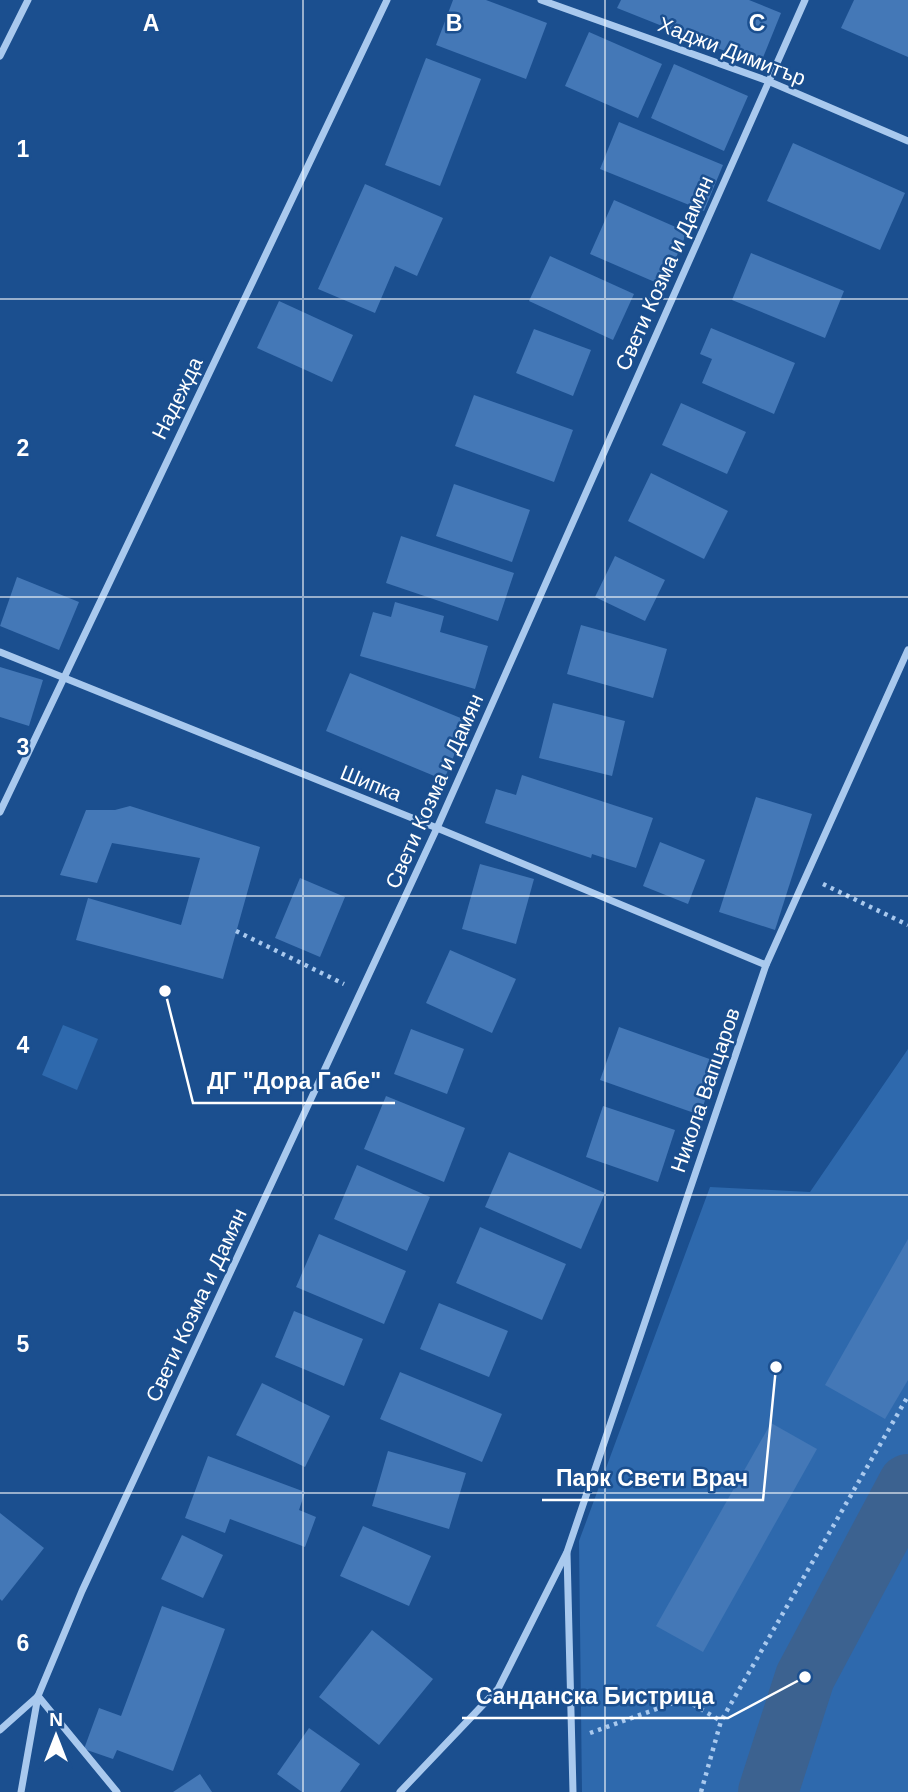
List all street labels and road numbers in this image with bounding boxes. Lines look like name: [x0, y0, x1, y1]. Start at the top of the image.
street label: Хаджи Димитър: [655, 12, 809, 90]
street label: Свети Козма и Дамян: [611, 172, 717, 374]
street label: Надежда: [147, 353, 207, 443]
street label: Свети Козма и Дамян: [381, 690, 487, 892]
street label: Шипка: [337, 760, 405, 806]
street label: Никола Вапцаров: [666, 1005, 744, 1175]
street label: Свети Козма и Дамян: [141, 1205, 251, 1405]

